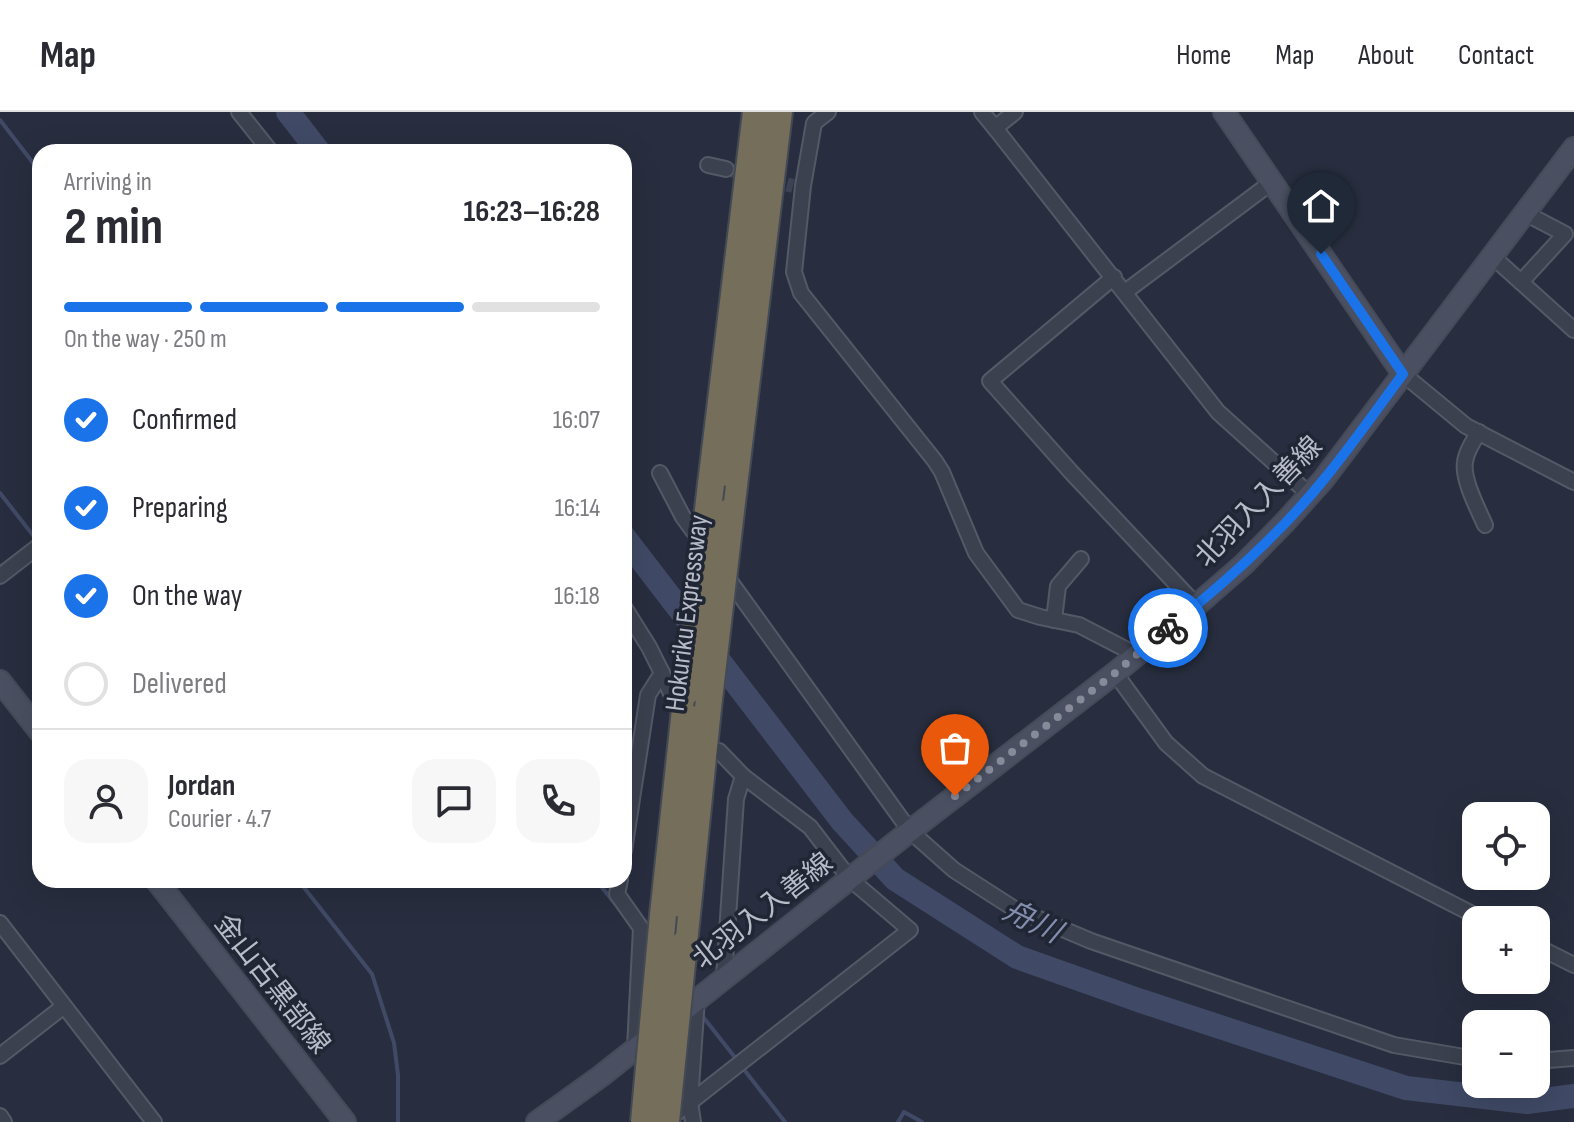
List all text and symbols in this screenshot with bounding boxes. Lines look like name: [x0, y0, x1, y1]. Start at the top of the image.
text: Map: [40, 33, 96, 78]
text: Home: [1176, 39, 1231, 72]
text: Map: [1275, 39, 1314, 72]
text: About: [1358, 39, 1414, 72]
text: Contact: [1458, 39, 1534, 72]
text: Arriving in: [64, 167, 152, 198]
pin: [1287, 172, 1355, 254]
icon: home: [1299, 184, 1343, 228]
text: 16:23–16:28: [464, 194, 600, 230]
text: 2 min: [64, 196, 163, 259]
text: On the way · 250 m: [64, 324, 227, 355]
icon: check: [64, 398, 108, 442]
text: Confirmed: [132, 402, 237, 438]
text: 16:07: [553, 405, 600, 436]
street label: 北羽入入善線: [1189, 430, 1329, 574]
icon: check: [64, 486, 108, 530]
text: Preparing: [132, 490, 228, 526]
text: 16:14: [555, 493, 600, 524]
street label: Hokuriku Expressway: [659, 513, 715, 713]
icon: check: [64, 574, 108, 618]
text: On the way: [132, 578, 242, 614]
text: 16:18: [554, 581, 600, 612]
courier: [1128, 588, 1208, 668]
icon: bike: [1146, 606, 1190, 650]
text: Delivered: [132, 666, 227, 702]
pin: [921, 714, 989, 796]
icon: bag: [933, 726, 977, 770]
button: person: [64, 759, 148, 843]
button: chat: [412, 759, 496, 843]
button: phone: [516, 759, 600, 843]
text: Jordan: [168, 768, 235, 804]
map controls: [1462, 802, 1550, 1098]
button: locate: [1462, 802, 1550, 890]
text: Courier · 4.7: [168, 804, 271, 835]
street label: 北羽入入善線: [687, 846, 839, 976]
water label: 舟川: [997, 893, 1070, 953]
button: +: [1462, 906, 1550, 994]
street label: 金山古黒部線: [207, 908, 337, 1060]
button: −: [1462, 1010, 1550, 1098]

